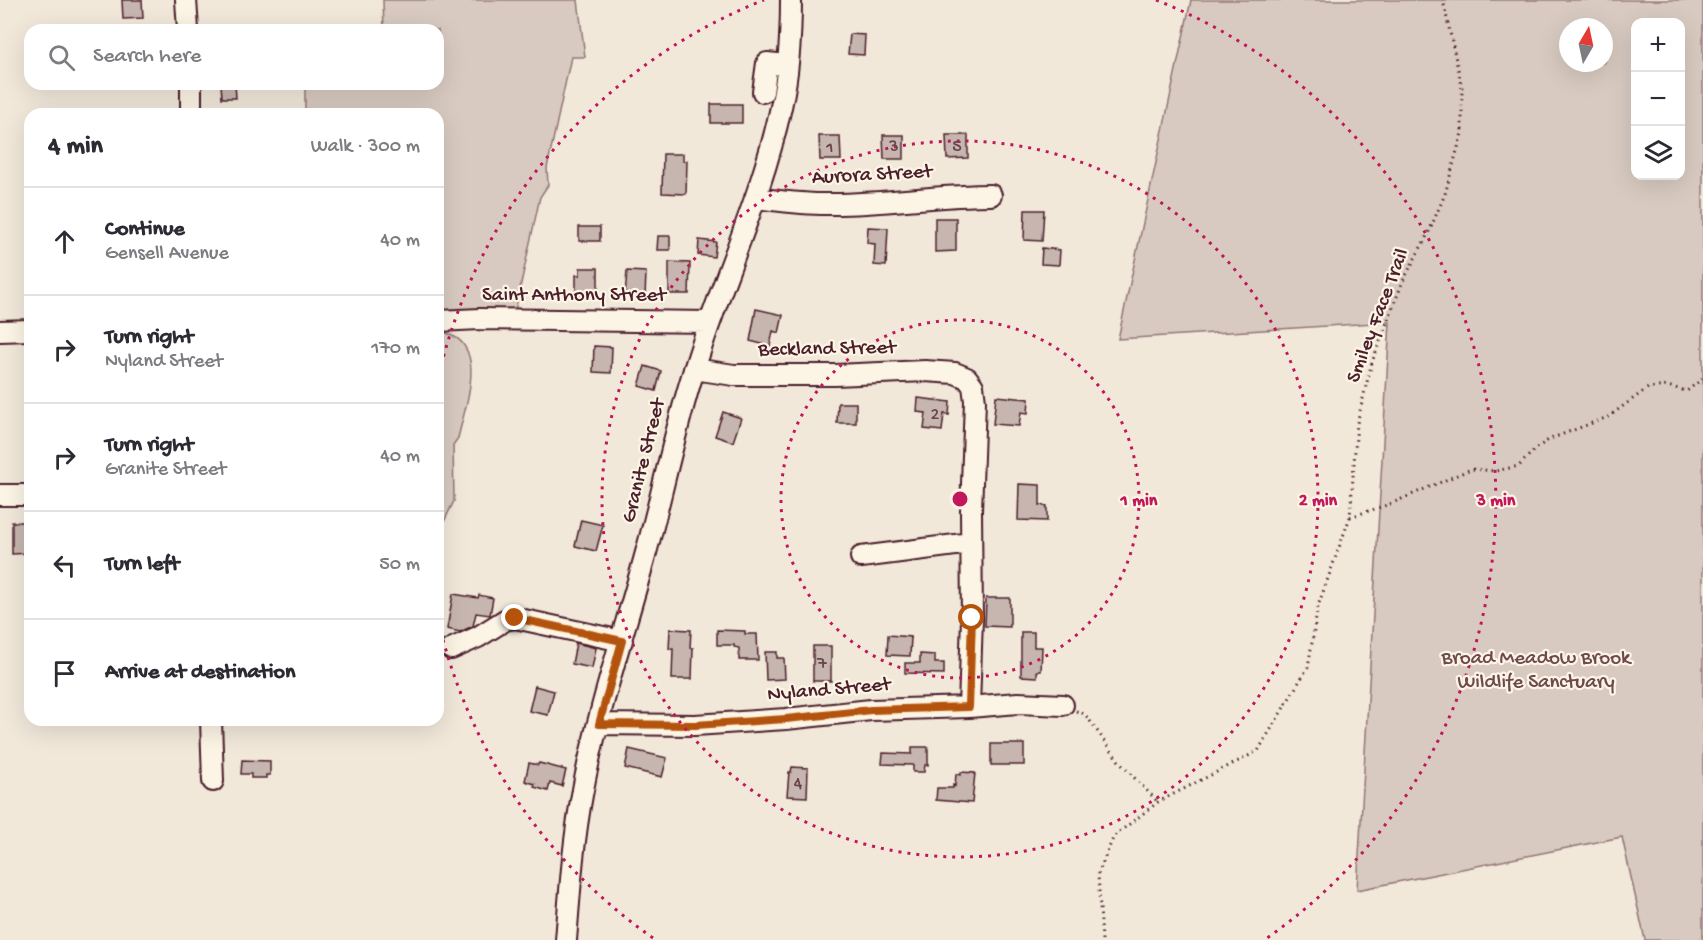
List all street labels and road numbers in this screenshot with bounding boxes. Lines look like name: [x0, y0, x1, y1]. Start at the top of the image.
street label: Aurora Street: [811, 160, 935, 192]
street label: Smiley Face Trail: [1342, 245, 1416, 387]
street label: Saint Anthony Street: [482, 284, 668, 309]
street label: Beckland Street: [757, 336, 898, 364]
street label: Granite Street: [617, 394, 673, 526]
street label: Nyland Street: [766, 673, 894, 709]

